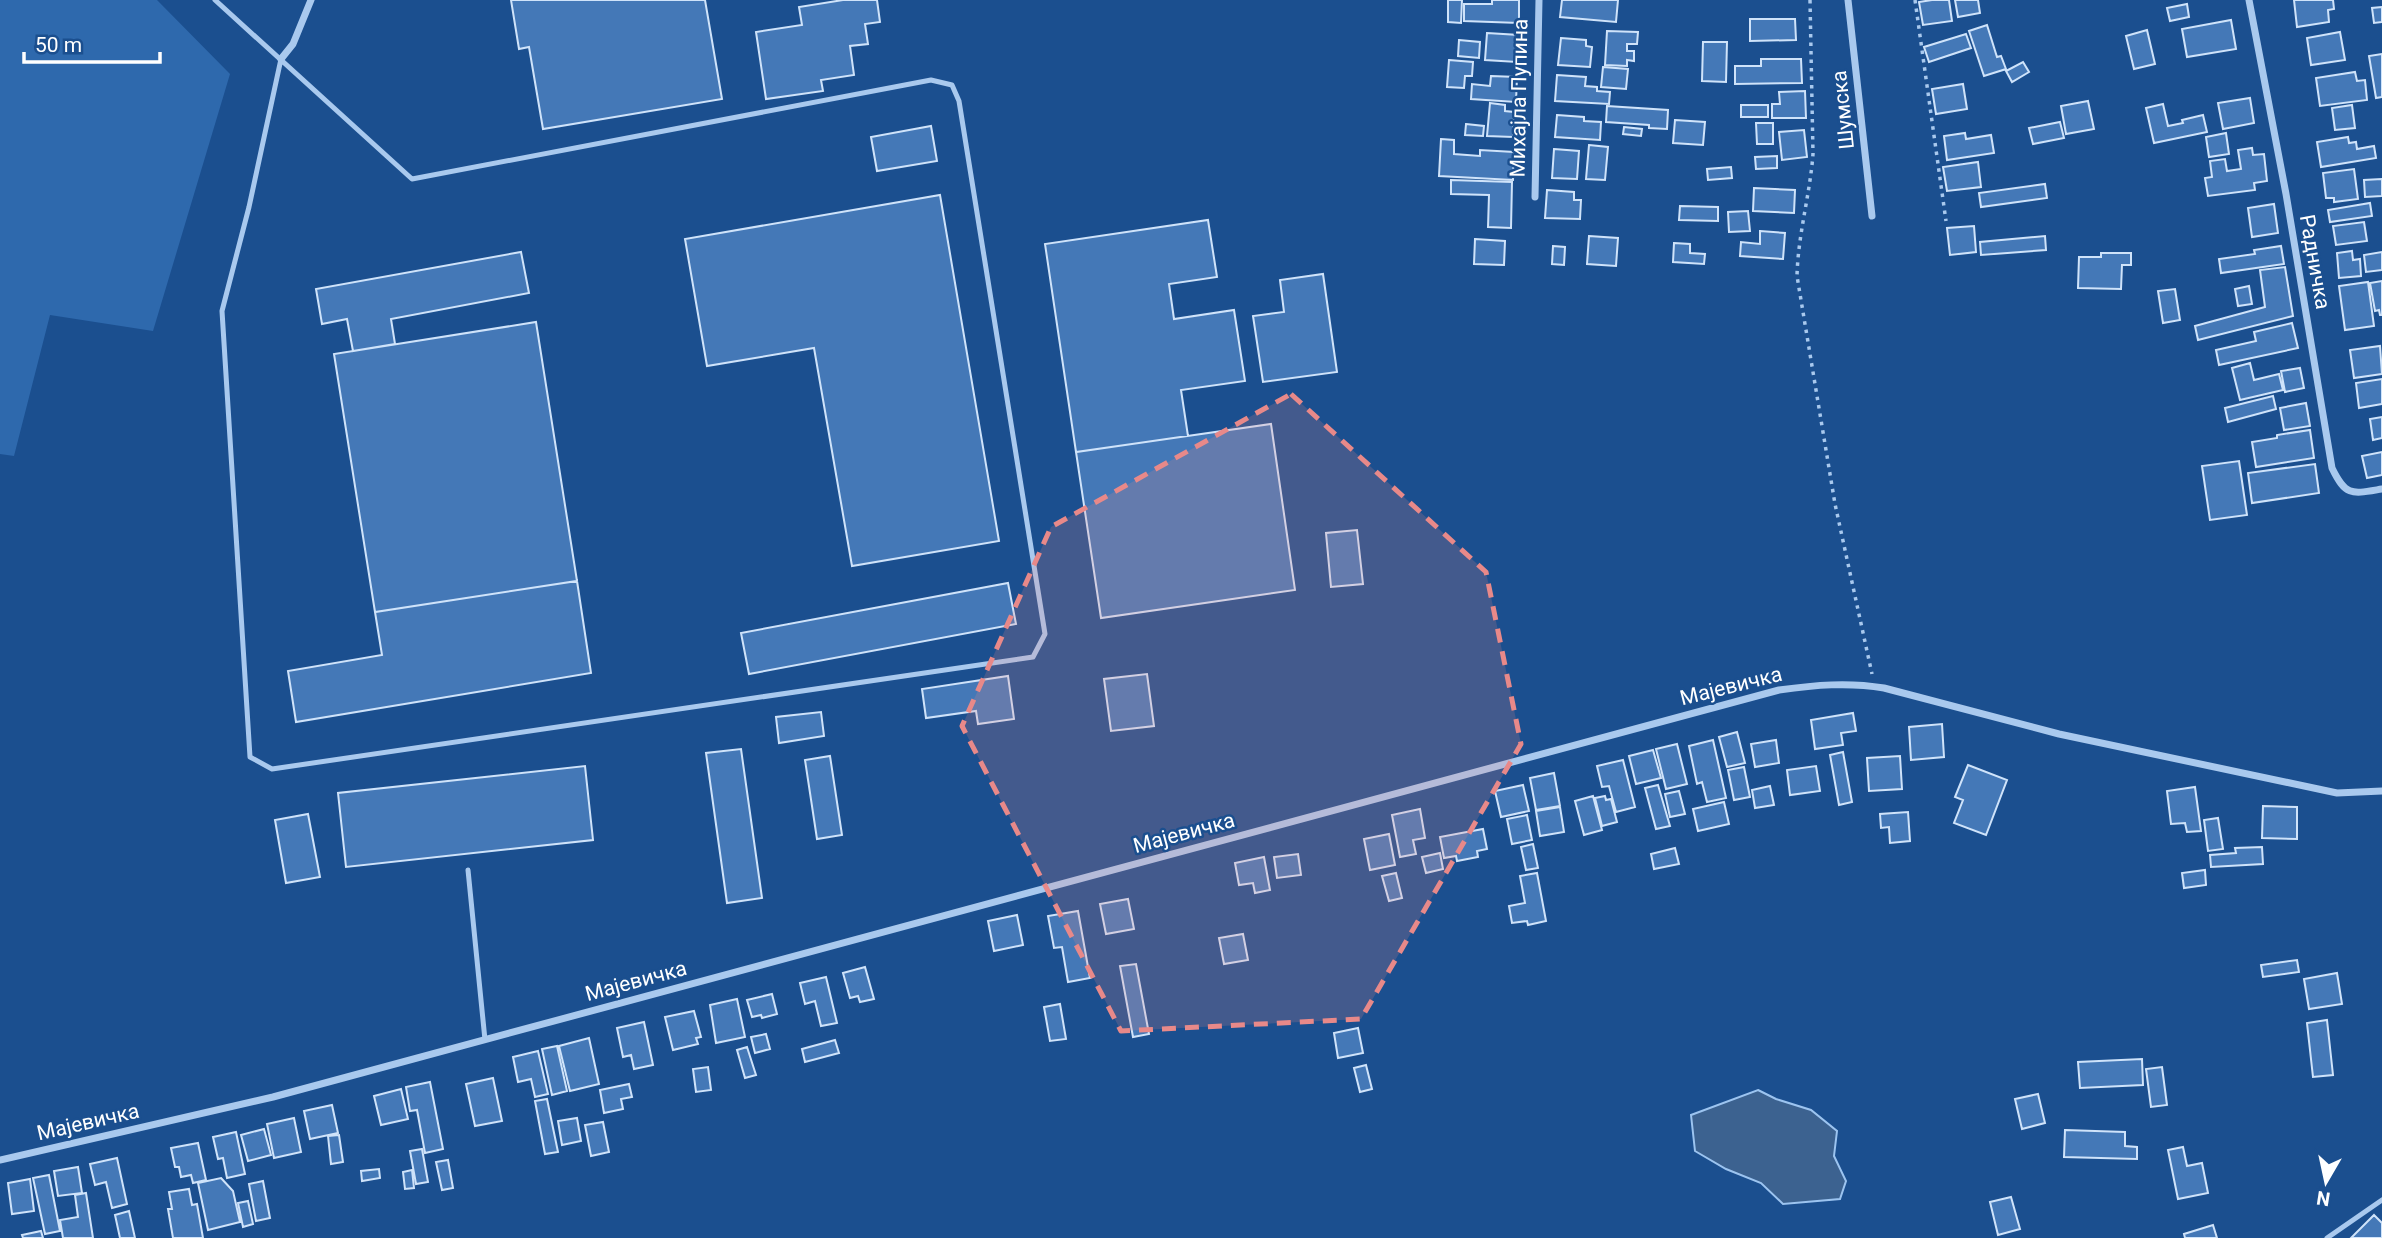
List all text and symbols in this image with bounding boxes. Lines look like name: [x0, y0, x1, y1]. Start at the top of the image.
street label: Михајла Пупина: [1506, 18, 1532, 178]
scale bar: [24, 21, 161, 65]
text: 50 m: [35, 33, 82, 57]
street label: Шумска: [1827, 69, 1859, 151]
street label: Радничка: [2295, 213, 2335, 311]
street label: Мајевичка: [1678, 662, 1784, 710]
street label: Мајевичка: [1131, 808, 1237, 858]
street label: Мајевичка: [583, 956, 689, 1006]
street label: Мајевичка: [35, 1099, 141, 1145]
north arrow: [2291, 1147, 2361, 1217]
text: N: [2315, 1186, 2332, 1211]

